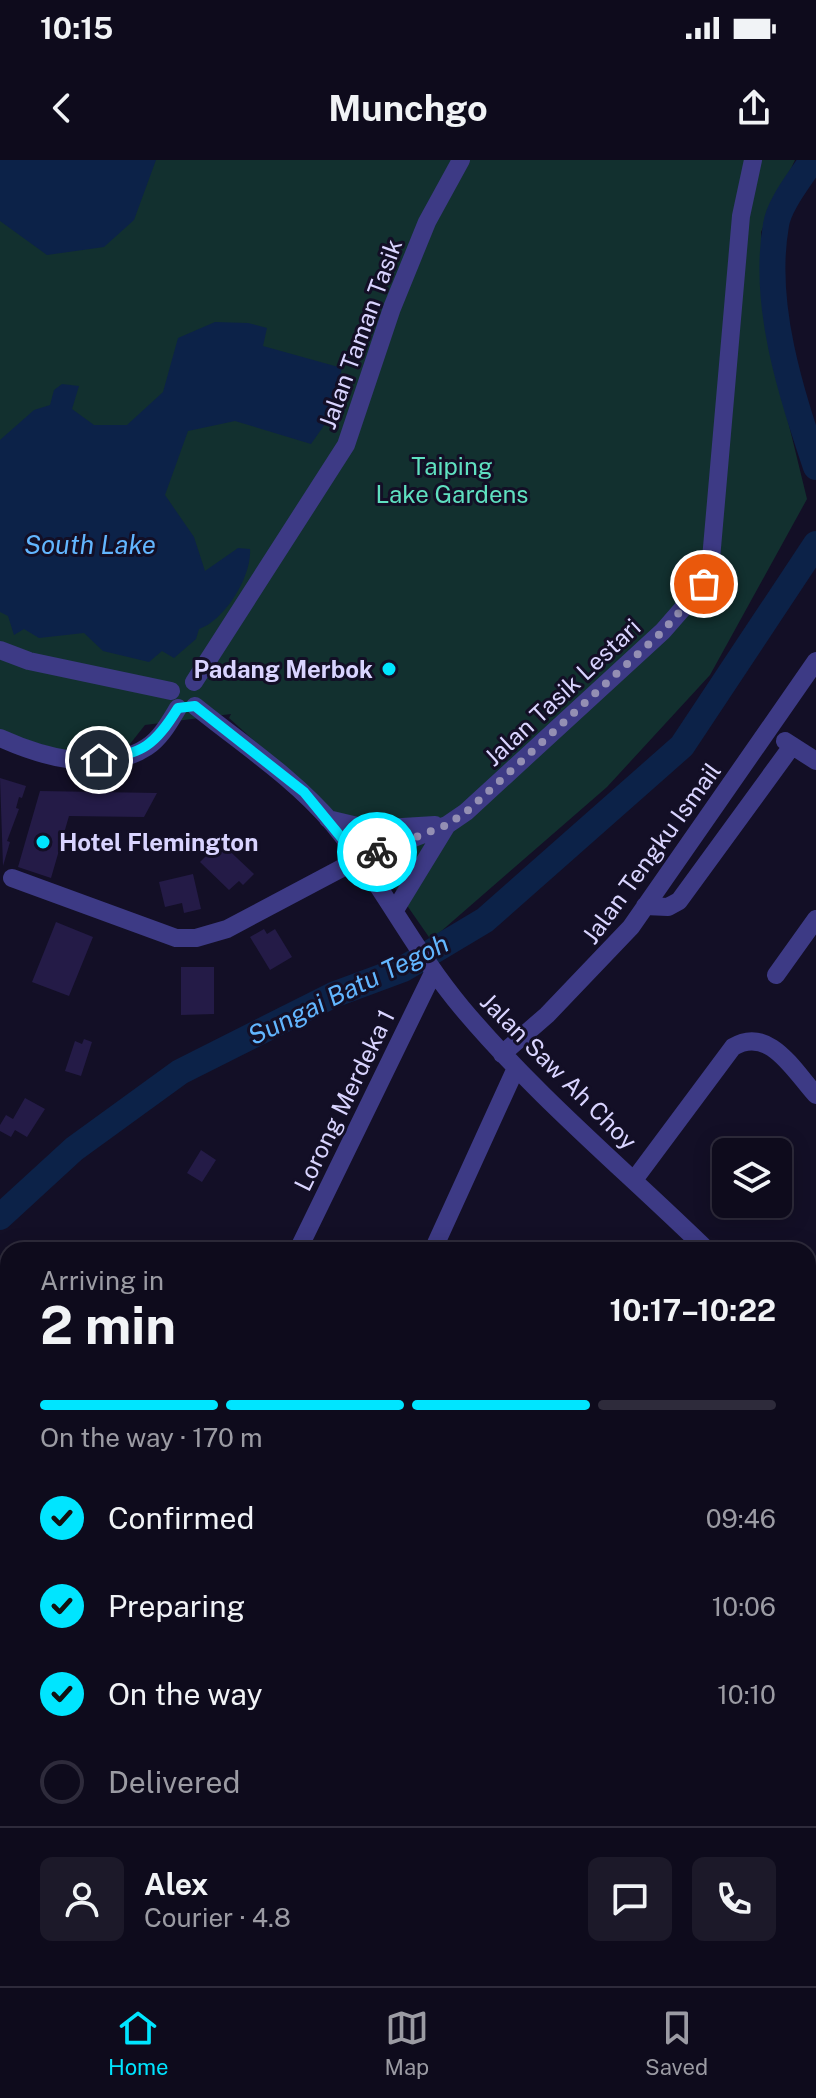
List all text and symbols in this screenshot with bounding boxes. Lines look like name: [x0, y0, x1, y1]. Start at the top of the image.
text: 10:15: [40, 10, 113, 46]
icon: back: [40, 86, 84, 130]
icon: share: [732, 86, 776, 130]
text: Munchgo: [328, 87, 488, 129]
street label: Jalan Taman Tasik: [313, 235, 407, 433]
park label: Taiping Lake Gardens: [376, 452, 528, 508]
water label: South Lake: [24, 529, 156, 560]
pin: [670, 550, 738, 618]
icon: bag: [682, 562, 726, 606]
street label: Jalan Tasik Lestari: [478, 613, 646, 771]
place label: Padang Merbok: [193, 655, 373, 683]
marker: Padang Merbok: [380, 660, 398, 678]
pin: [65, 726, 133, 794]
icon: home: [77, 738, 121, 782]
street label: Jalan Tengku Ismail: [576, 757, 726, 949]
courier: [337, 812, 417, 892]
place label: Hotel Flemington: [59, 828, 258, 856]
icon: bike: [355, 830, 399, 874]
marker: Hotel Flemington: [34, 833, 52, 851]
water label: Sungai Batu Tegoh: [243, 927, 453, 1051]
street label: Jalan Saw Ah Choy: [475, 987, 643, 1155]
street label: Lorong Merdeka 1: [288, 1005, 400, 1195]
map controls: [712, 1138, 792, 1218]
button: layers: [712, 1138, 792, 1218]
text: Arriving in: [40, 1265, 164, 1296]
text: 10:17–10:22: [609, 1292, 776, 1328]
text: 2 min: [40, 1295, 176, 1356]
text: On the way · 170 m: [40, 1422, 263, 1453]
icon: check: [40, 1496, 84, 1540]
text: Confirmed: [108, 1500, 254, 1536]
text: 09:46: [706, 1503, 776, 1534]
icon: check: [40, 1584, 84, 1628]
text: Preparing: [108, 1588, 245, 1624]
text: 10:06: [712, 1591, 776, 1622]
icon: check: [40, 1672, 84, 1716]
text: On the way: [108, 1676, 262, 1712]
text: 10:10: [717, 1679, 776, 1710]
text: Delivered: [108, 1764, 240, 1800]
button: person: [40, 1857, 124, 1941]
button: chat: [588, 1857, 672, 1941]
button: phone: [692, 1857, 776, 1941]
text: Alex: [144, 1866, 208, 1902]
text: Courier · 4.8: [144, 1902, 291, 1933]
tab: Home: [108, 2006, 169, 2080]
tab: Map: [385, 2006, 429, 2080]
tab: Saved: [645, 2006, 708, 2080]

